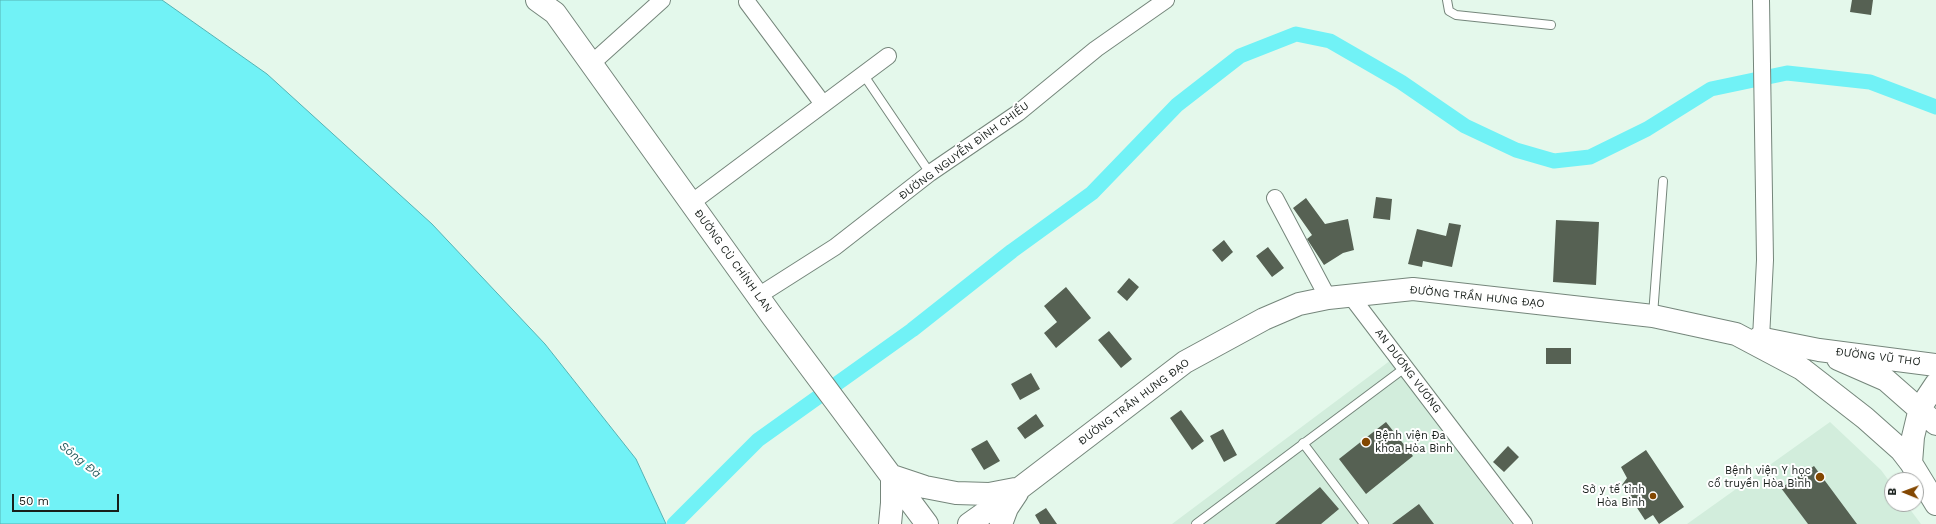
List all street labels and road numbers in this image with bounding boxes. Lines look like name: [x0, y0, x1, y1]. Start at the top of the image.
street label: ĐƯỜNG NGUYỄN ĐÌNH CHIỂU: [896, 99, 1032, 203]
street label: ĐƯỜNG CÙ CHÍNH LAN: [691, 207, 775, 315]
street label: ĐƯỜNG TRẦN HƯNG ĐẠO: [1409, 283, 1545, 311]
street label: AN DƯƠNG VƯƠNG: [1372, 326, 1444, 416]
street label: ĐƯỜNG VŨ THƠ: [1835, 345, 1921, 369]
street label: ĐƯỜNG TRẦN HƯNG ĐẠO: [1076, 356, 1192, 448]

